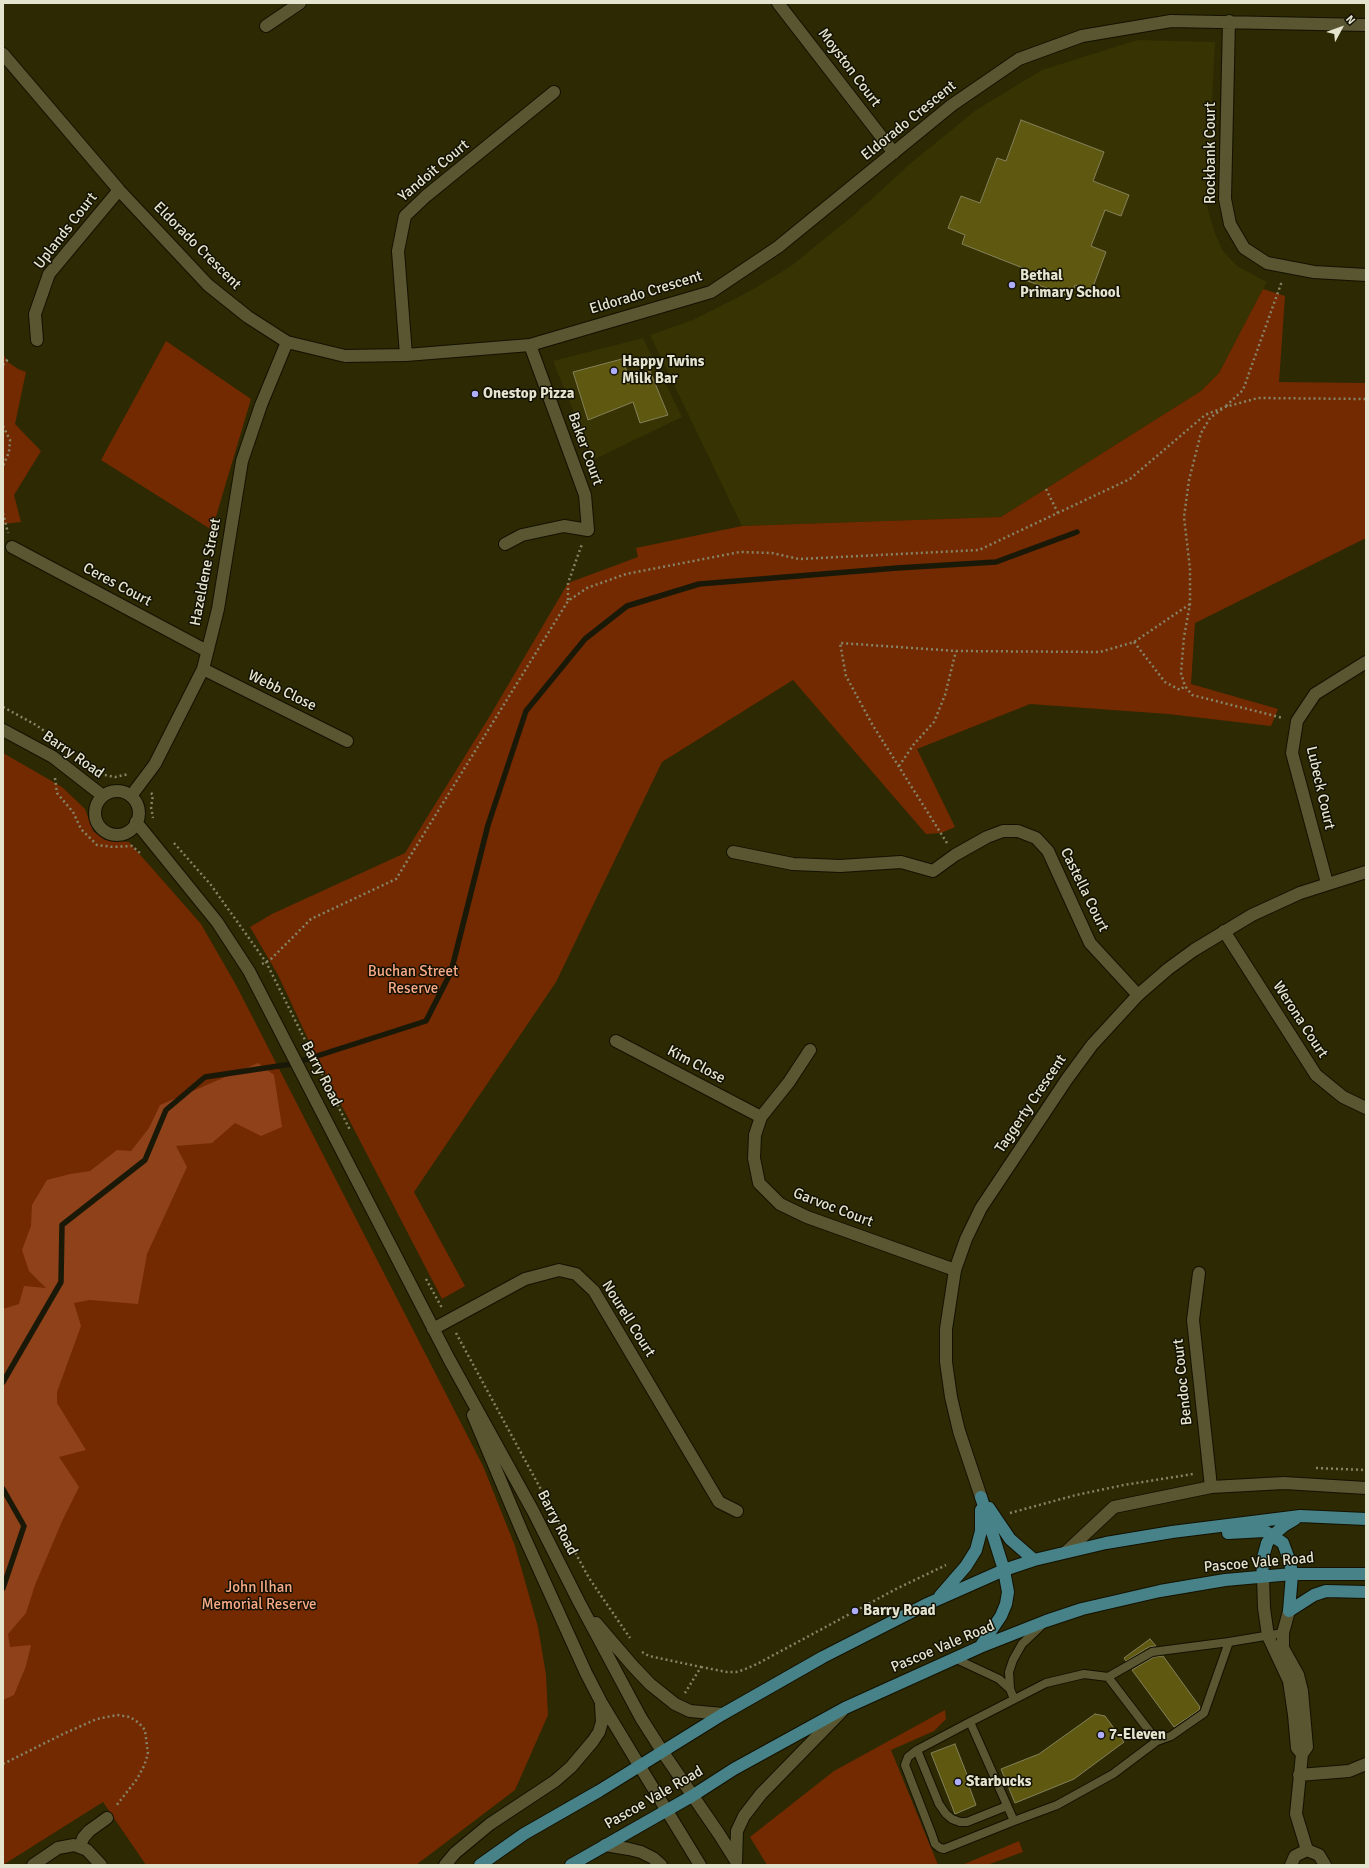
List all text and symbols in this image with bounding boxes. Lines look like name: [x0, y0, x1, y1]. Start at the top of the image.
north arrow: [1321, 8, 1361, 48]
text: N: [1343, 13, 1358, 27]
street label: Moyston Court: [814, 25, 884, 111]
street label: Eldorado Crescent: [858, 77, 960, 165]
street label: Rockbank Court: [1202, 102, 1220, 204]
street label: Yandoit Court: [395, 136, 473, 206]
street label: Uplands Court: [31, 189, 101, 273]
street label: Eldorado Crescent: [149, 198, 245, 294]
street label: Eldorado Crescent: [587, 267, 705, 319]
place label: Bethal Primary School: [1020, 267, 1120, 302]
marker: Bethal Primary School: [1007, 280, 1017, 290]
place label: Happy Twins Milk Bar: [622, 353, 704, 388]
marker: Happy Twins Milk Bar: [609, 366, 619, 376]
place label: Onestop Pizza: [483, 385, 574, 403]
marker: Onestop Pizza: [470, 389, 480, 399]
street label: Baker Court: [564, 410, 606, 488]
street label: Hazeldene Street: [187, 517, 225, 627]
street label: Ceres Court: [80, 559, 154, 611]
street label: Webb Close: [245, 667, 319, 715]
street label: Barry Road: [39, 727, 107, 783]
street label: Lubeck Court: [1302, 745, 1338, 831]
street label: Castella Court: [1056, 845, 1112, 935]
park label: Buchan Street Reserve: [368, 963, 458, 998]
street label: Werona Court: [1269, 978, 1331, 1062]
street label: Barry Road: [297, 1038, 345, 1110]
street label: Kim Close: [664, 1042, 728, 1088]
street label: Taggerty Crescent: [991, 1051, 1071, 1157]
street label: Garvoc Court: [791, 1185, 875, 1231]
street label: Nourell Court: [597, 1277, 659, 1361]
street label: Bendoc Court: [1170, 1338, 1196, 1426]
street label: Barry Road: [533, 1487, 581, 1559]
street label: Pascoe Vale Road: [1203, 1549, 1315, 1577]
park label: John Ilhan Memorial Reserve: [201, 1579, 317, 1614]
place label: Barry Road: [863, 1602, 936, 1620]
marker: Barry Road: [850, 1606, 860, 1616]
street label: Pascoe Vale Road: [889, 1617, 997, 1677]
place label: 7-Eleven: [1109, 1726, 1166, 1744]
marker: 7-Eleven: [1096, 1730, 1106, 1740]
street label: Pascoe Vale Road: [602, 1763, 706, 1833]
place label: Starbucks: [966, 1773, 1031, 1791]
marker: Starbucks: [953, 1777, 963, 1787]

